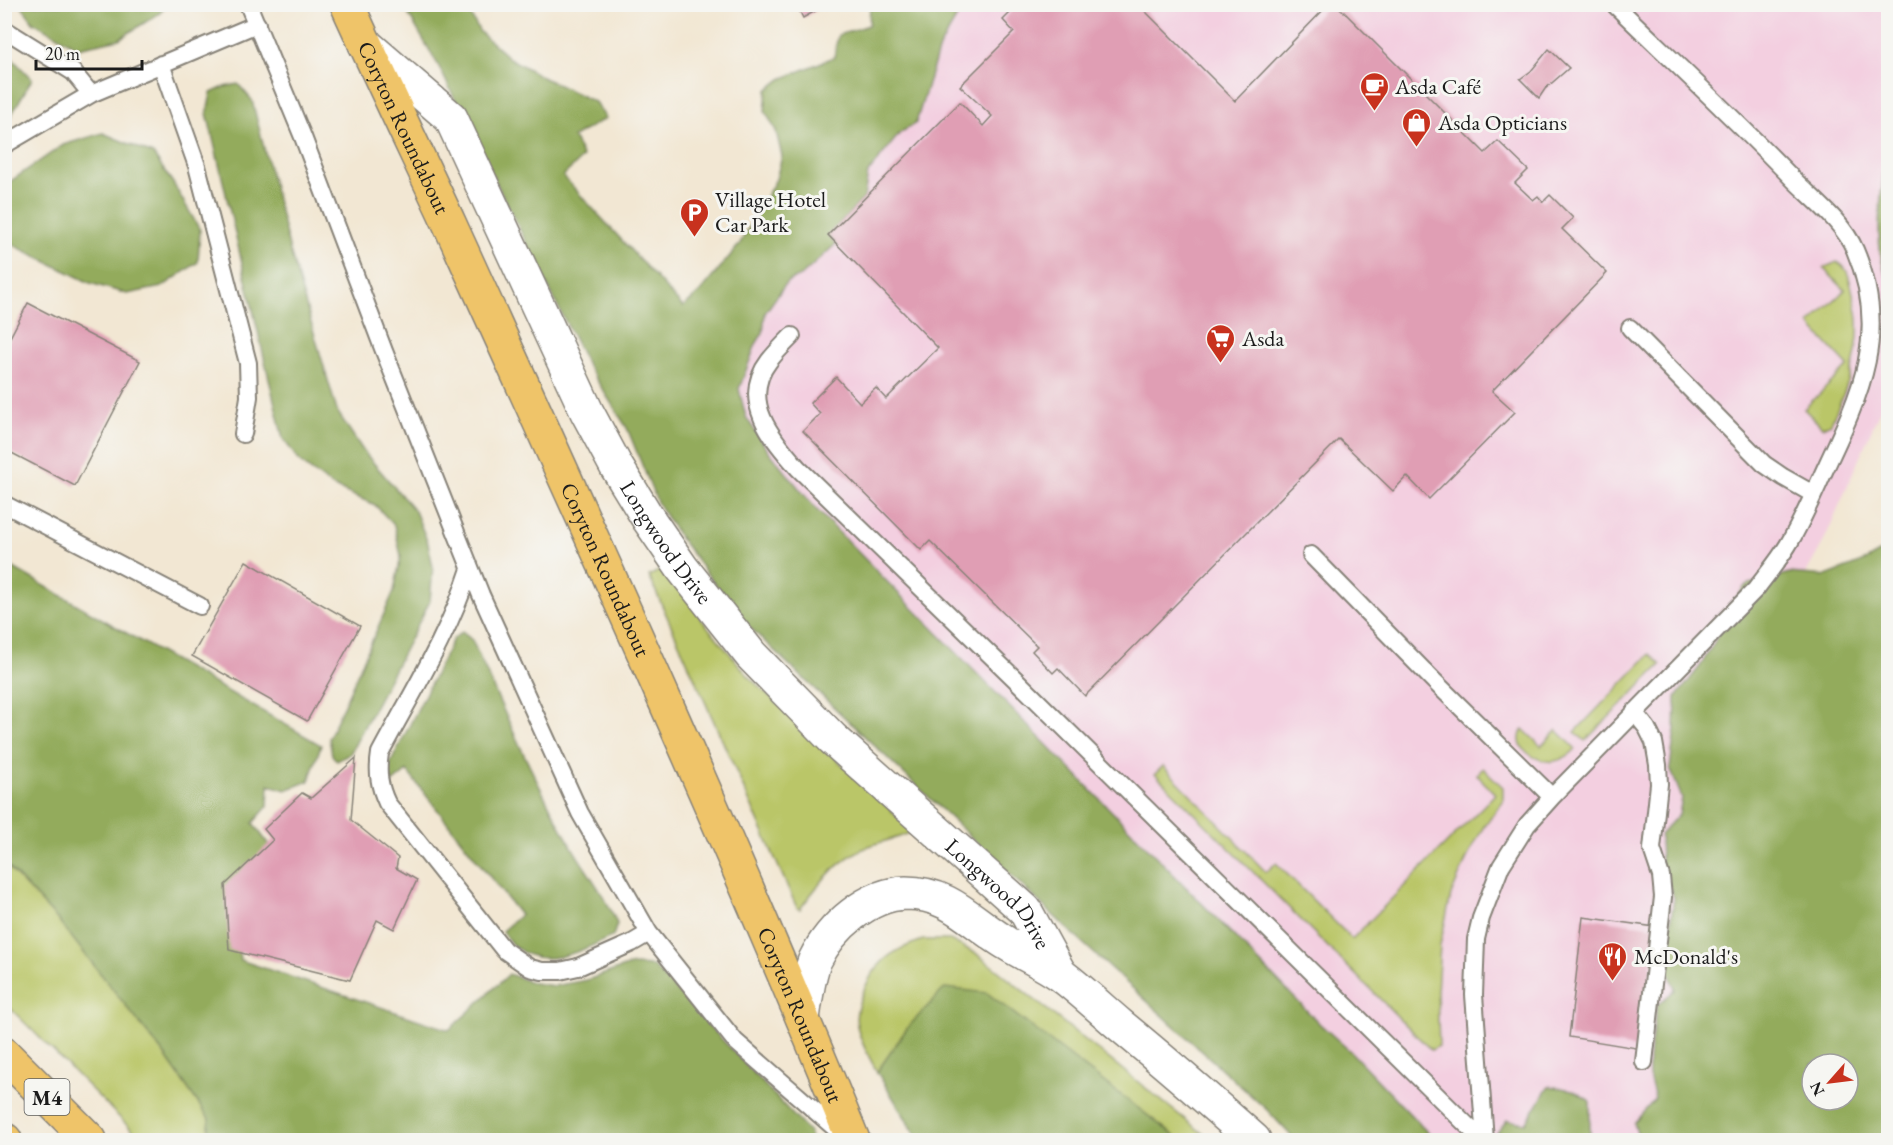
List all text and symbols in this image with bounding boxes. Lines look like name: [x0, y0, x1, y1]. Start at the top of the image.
scale bar: [36, 33, 142, 71]
street label: Coryton Roundabout: [351, 36, 457, 219]
text: 20 m: [45, 42, 80, 65]
cafe icon: Asda Café: [1358, 70, 1390, 112]
place label: Asda Café: [1394, 72, 1481, 101]
shop icon: Asda Opticians: [1401, 106, 1433, 148]
place label: Asda Opticians: [1437, 108, 1567, 137]
place label: Village Hotel Car Park: [715, 185, 826, 239]
parking icon: Village Hotel Car Park: [678, 196, 710, 238]
supermarket icon: Asda: [1205, 322, 1237, 364]
place label: Asda: [1241, 324, 1284, 353]
street label: Longwood Drive: [614, 475, 720, 610]
street label: Coryton Roundabout: [554, 478, 658, 661]
street label: Longwood Drive: [939, 832, 1058, 954]
street label: Coryton Roundabout: [751, 923, 851, 1107]
restaurant icon: McDonald's: [1597, 940, 1629, 982]
place label: McDonald's: [1634, 942, 1738, 971]
north arrow: [1800, 1052, 1860, 1112]
text: N: [1805, 1078, 1830, 1099]
road number: M4: [24, 1079, 70, 1115]

